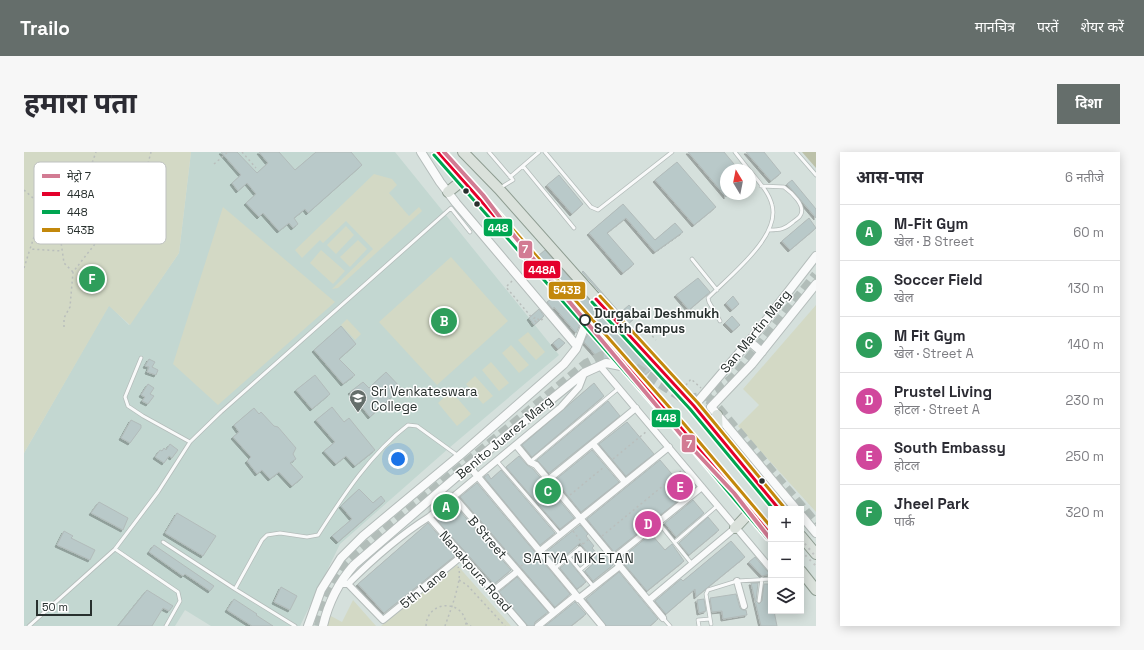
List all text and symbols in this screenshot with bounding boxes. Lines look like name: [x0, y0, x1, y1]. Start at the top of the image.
text: Trailo: [20, 16, 70, 41]
text: मानचित्र: [975, 18, 1015, 36]
text: परतें: [1037, 18, 1059, 36]
text: शेयर करें: [1081, 18, 1124, 36]
button: दिशा: [1057, 84, 1120, 124]
text: हमारा पता: [24, 85, 137, 121]
legend: [34, 162, 166, 244]
north arrow: [720, 164, 756, 200]
text: आस-पास: [856, 166, 923, 188]
text: मेट्रो 7: [67, 169, 91, 183]
text: 6 नतीजे: [1065, 169, 1104, 186]
unlabelled marker: [461, 186, 471, 196]
text: 448A: [67, 187, 95, 201]
unlabelled marker: [472, 199, 482, 209]
text: 448: [67, 205, 88, 219]
text: M-Fit Gym: [894, 214, 968, 233]
line badge: 448: [483, 218, 513, 237]
text: 448: [488, 221, 509, 235]
text: 543B: [67, 223, 94, 237]
text: A: [865, 224, 873, 241]
text: 60 m: [1073, 224, 1104, 241]
text: खेल · B Street: [894, 233, 974, 250]
line badge: 7: [518, 240, 533, 259]
text: 7: [522, 242, 528, 256]
line badge: 448A: [523, 260, 561, 279]
text: 448A: [528, 263, 556, 277]
pin: F: [79, 264, 105, 294]
text: Soccer Field: [894, 270, 982, 289]
text: B: [865, 280, 873, 297]
text: 130 m: [1068, 280, 1104, 297]
line badge: 543B: [548, 281, 586, 300]
text: 543B: [553, 283, 581, 297]
street label: San Martin Marg: [717, 286, 794, 377]
text: खेल: [894, 289, 913, 306]
place label: Durgabai Deshmukh South Campus: [594, 305, 719, 337]
pin: B: [431, 306, 457, 336]
marker: Durgabai Deshmukh South Campus: [579, 314, 591, 326]
text: M Fit Gym: [894, 326, 966, 345]
text: C: [865, 336, 873, 353]
text: 140 m: [1068, 336, 1104, 353]
text: खेल · Street A: [894, 345, 974, 362]
text: Prustel Living: [894, 382, 992, 401]
place label: Sri Venkateswara College: [371, 383, 478, 415]
school or university icon: Sri Venkateswara College: [348, 388, 368, 413]
street label: Benito Juarez Marg: [452, 392, 556, 483]
text: D: [865, 392, 873, 409]
text: 230 m: [1066, 392, 1104, 409]
text: होटल · Street A: [894, 401, 980, 418]
line badge: 448: [651, 409, 681, 428]
text: 448: [656, 411, 677, 425]
line badge: 7: [681, 434, 696, 453]
text: 7: [686, 437, 692, 451]
text: South Embassy: [894, 438, 1006, 457]
text: E: [865, 448, 873, 465]
text: 250 m: [1066, 448, 1104, 465]
your location: [388, 449, 408, 469]
text: होटल: [894, 457, 920, 474]
pin: E: [667, 472, 693, 502]
pin: C: [535, 476, 561, 506]
unlabelled marker: [757, 476, 767, 486]
pin: A: [433, 492, 459, 522]
text: Jheel Park: [894, 494, 969, 513]
text: F: [866, 504, 872, 521]
text: 320 m: [1065, 504, 1104, 521]
map controls: [768, 506, 804, 614]
button: +: [768, 506, 804, 542]
pin: D: [635, 509, 661, 539]
street label: B Street: [464, 512, 511, 562]
text: पार्क: [894, 513, 915, 530]
street label: Nanakpura Road: [436, 527, 516, 616]
button: −: [768, 542, 804, 578]
district label: SATYA NIKETAN: [523, 549, 635, 567]
street label: 5th Lane: [396, 564, 450, 612]
button: layers: [768, 578, 804, 614]
scale bar: [36, 598, 92, 617]
text: 50 m: [42, 600, 68, 614]

